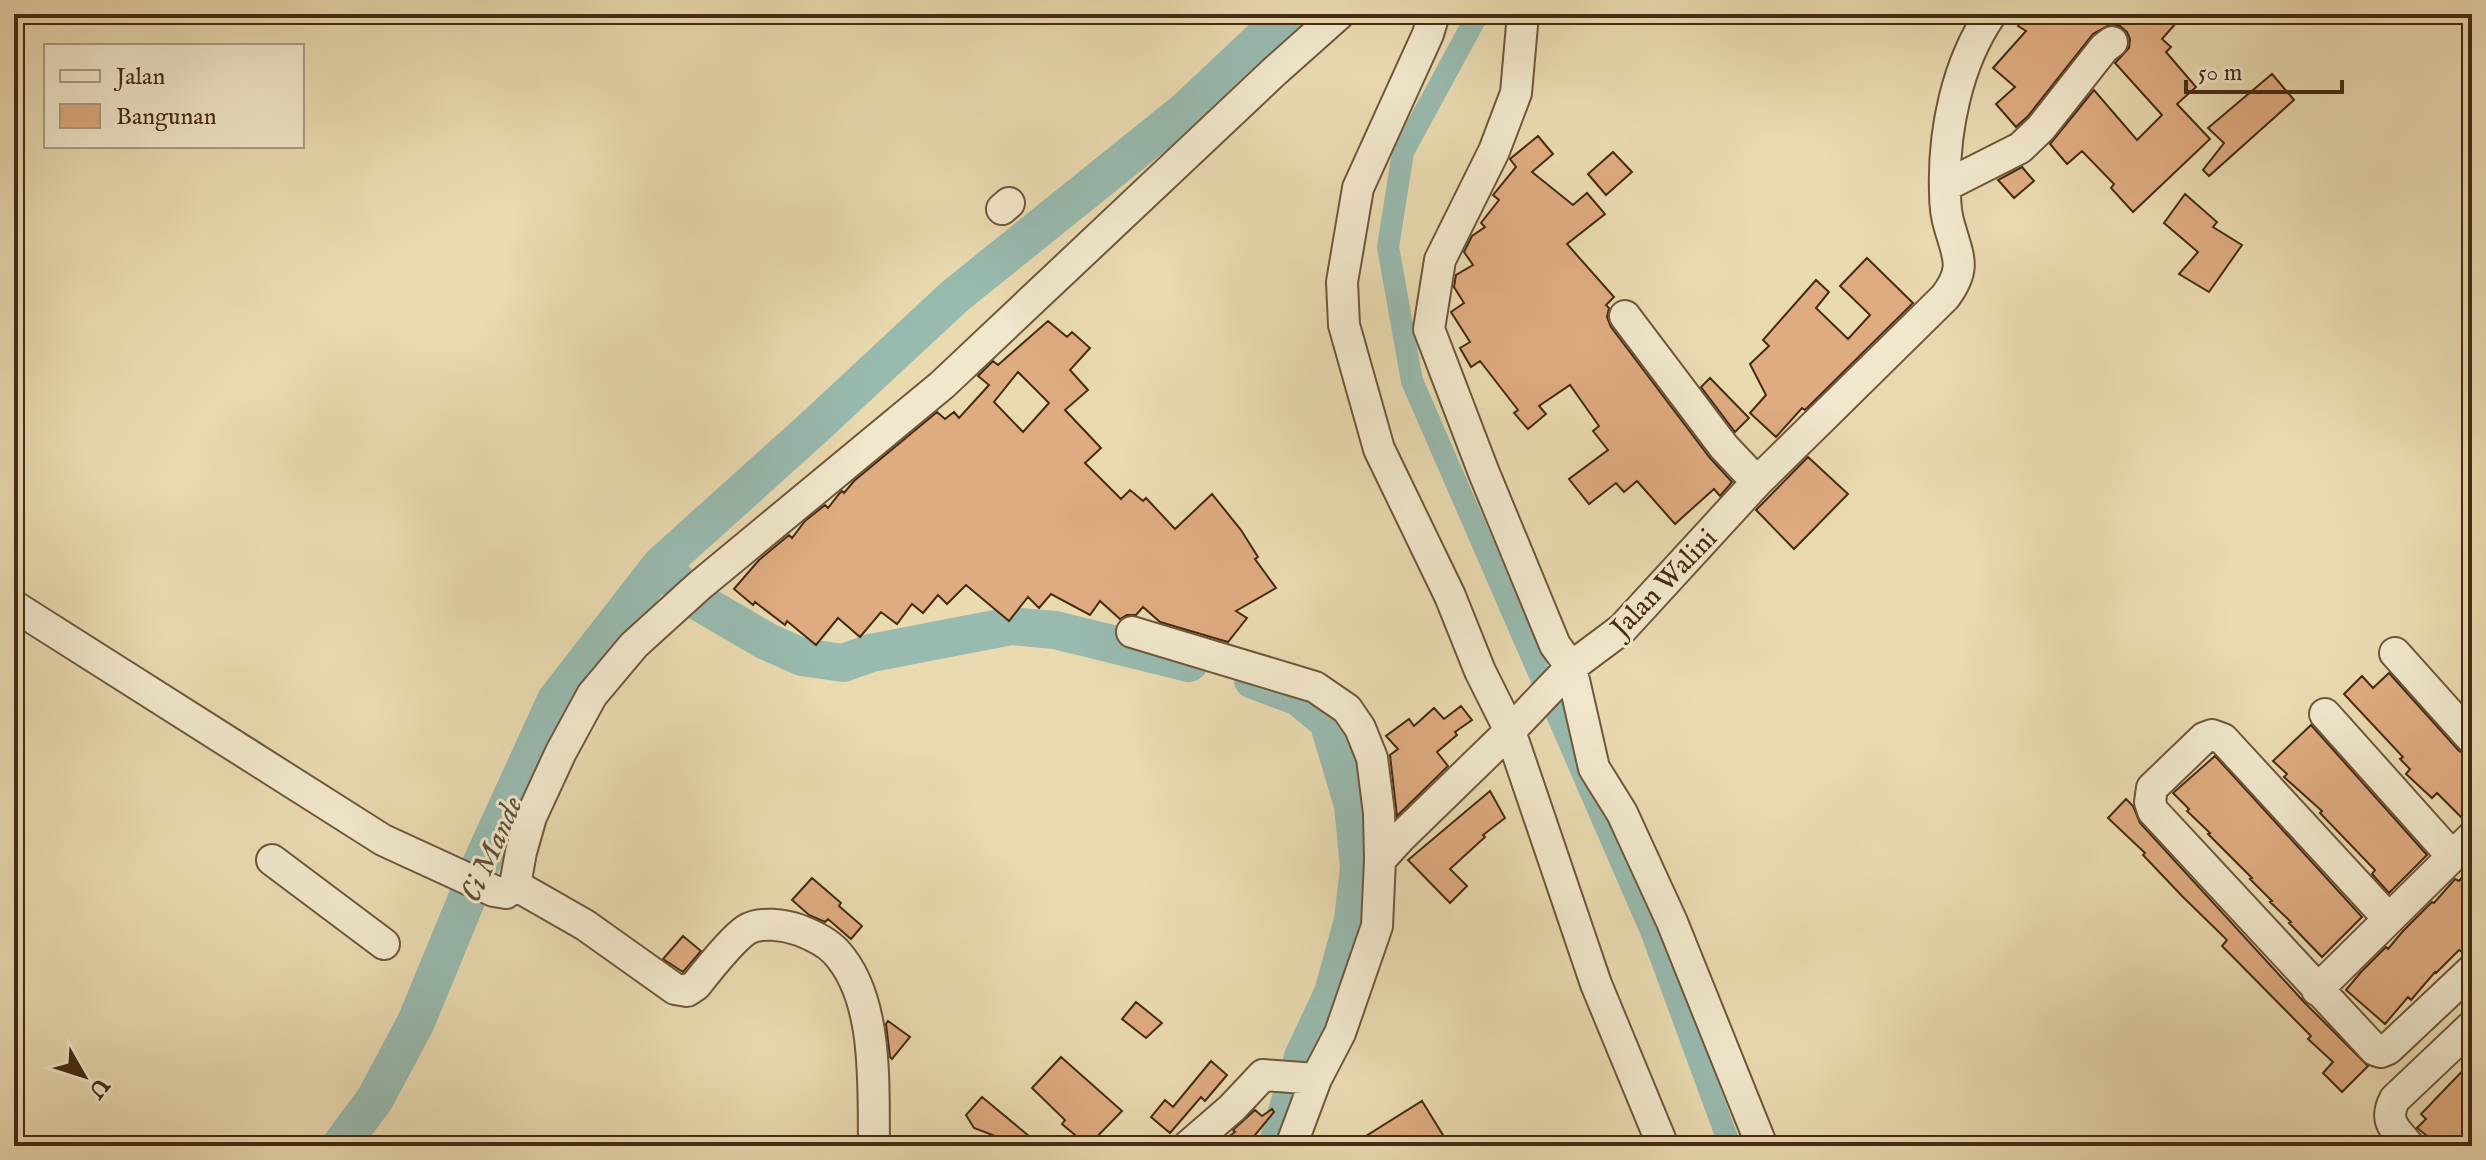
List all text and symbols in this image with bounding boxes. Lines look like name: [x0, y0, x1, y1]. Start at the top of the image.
legend: [44, 44, 304, 148]
scale bar: [2186, 44, 2342, 94]
text: 50 m: [2198, 58, 2242, 89]
text: Jalan: [113, 62, 165, 93]
text: Bangunan: [116, 102, 217, 133]
street label: Jalan Walini: [1602, 522, 1725, 648]
water label: Ci Mande: [453, 791, 533, 908]
north arrow: [44, 1036, 124, 1116]
text: U: [80, 1070, 115, 1104]

